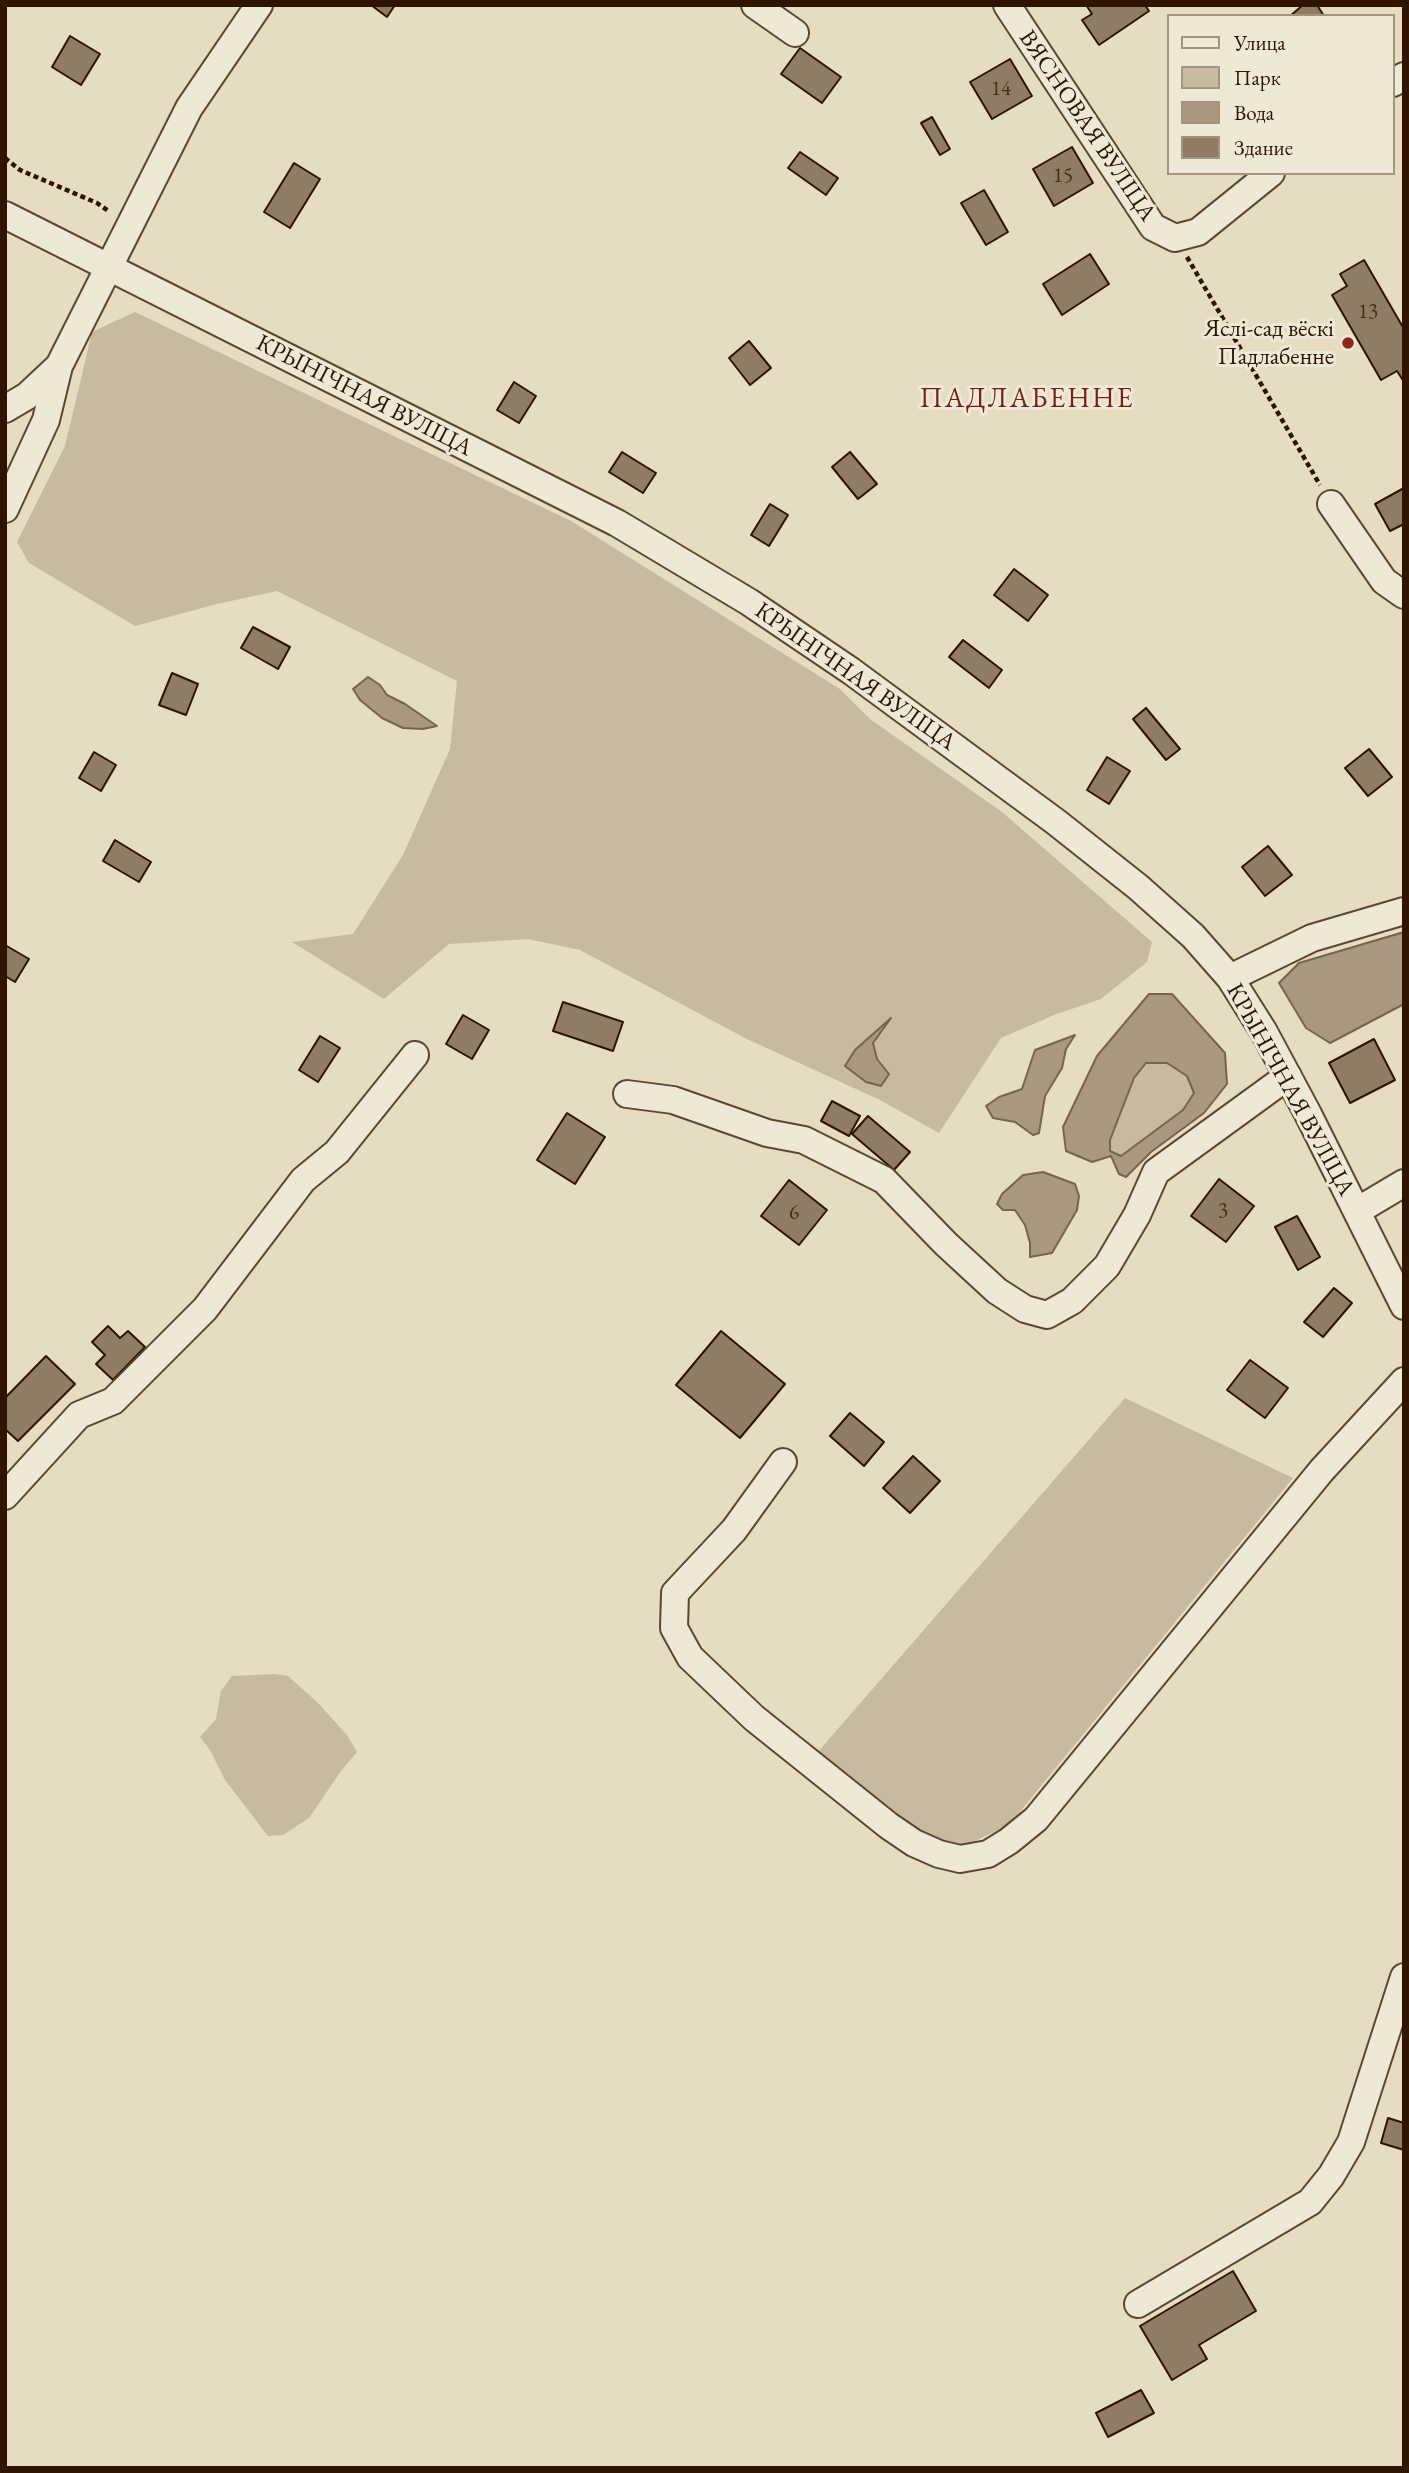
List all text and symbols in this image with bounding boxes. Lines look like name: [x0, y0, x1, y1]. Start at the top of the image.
legend: [1168, 14, 1395, 175]
street label: ВЯСНОВАЯ ВУЛІЦА: [1012, 25, 1162, 227]
text: Улица: [1234, 29, 1286, 56]
text: Парк: [1234, 64, 1281, 91]
house number: 14: [991, 76, 1011, 102]
text: Вода: [1234, 99, 1274, 126]
text: Здание: [1234, 134, 1293, 161]
house number: 15: [1053, 163, 1073, 189]
house number: 13: [1358, 299, 1378, 325]
place label: Яслі-сад вёскі Падлабенне: [1204, 315, 1334, 371]
street label: КРЫНІЧНАЯ ВУЛІЦА: [251, 329, 477, 463]
marker: Яслі-сад вёскі Падлабенне: [1340, 335, 1356, 351]
district label: ПАДЛАБЕННЕ: [921, 382, 1133, 416]
street label: КРЫНІЧНАЯ ВУЛІЦА: [749, 597, 961, 757]
street label: КРЫНІЧНАЯ ВУЛІЦА: [1220, 979, 1360, 1201]
house number: 3: [1218, 1198, 1228, 1224]
house number: 6: [789, 1200, 799, 1226]

